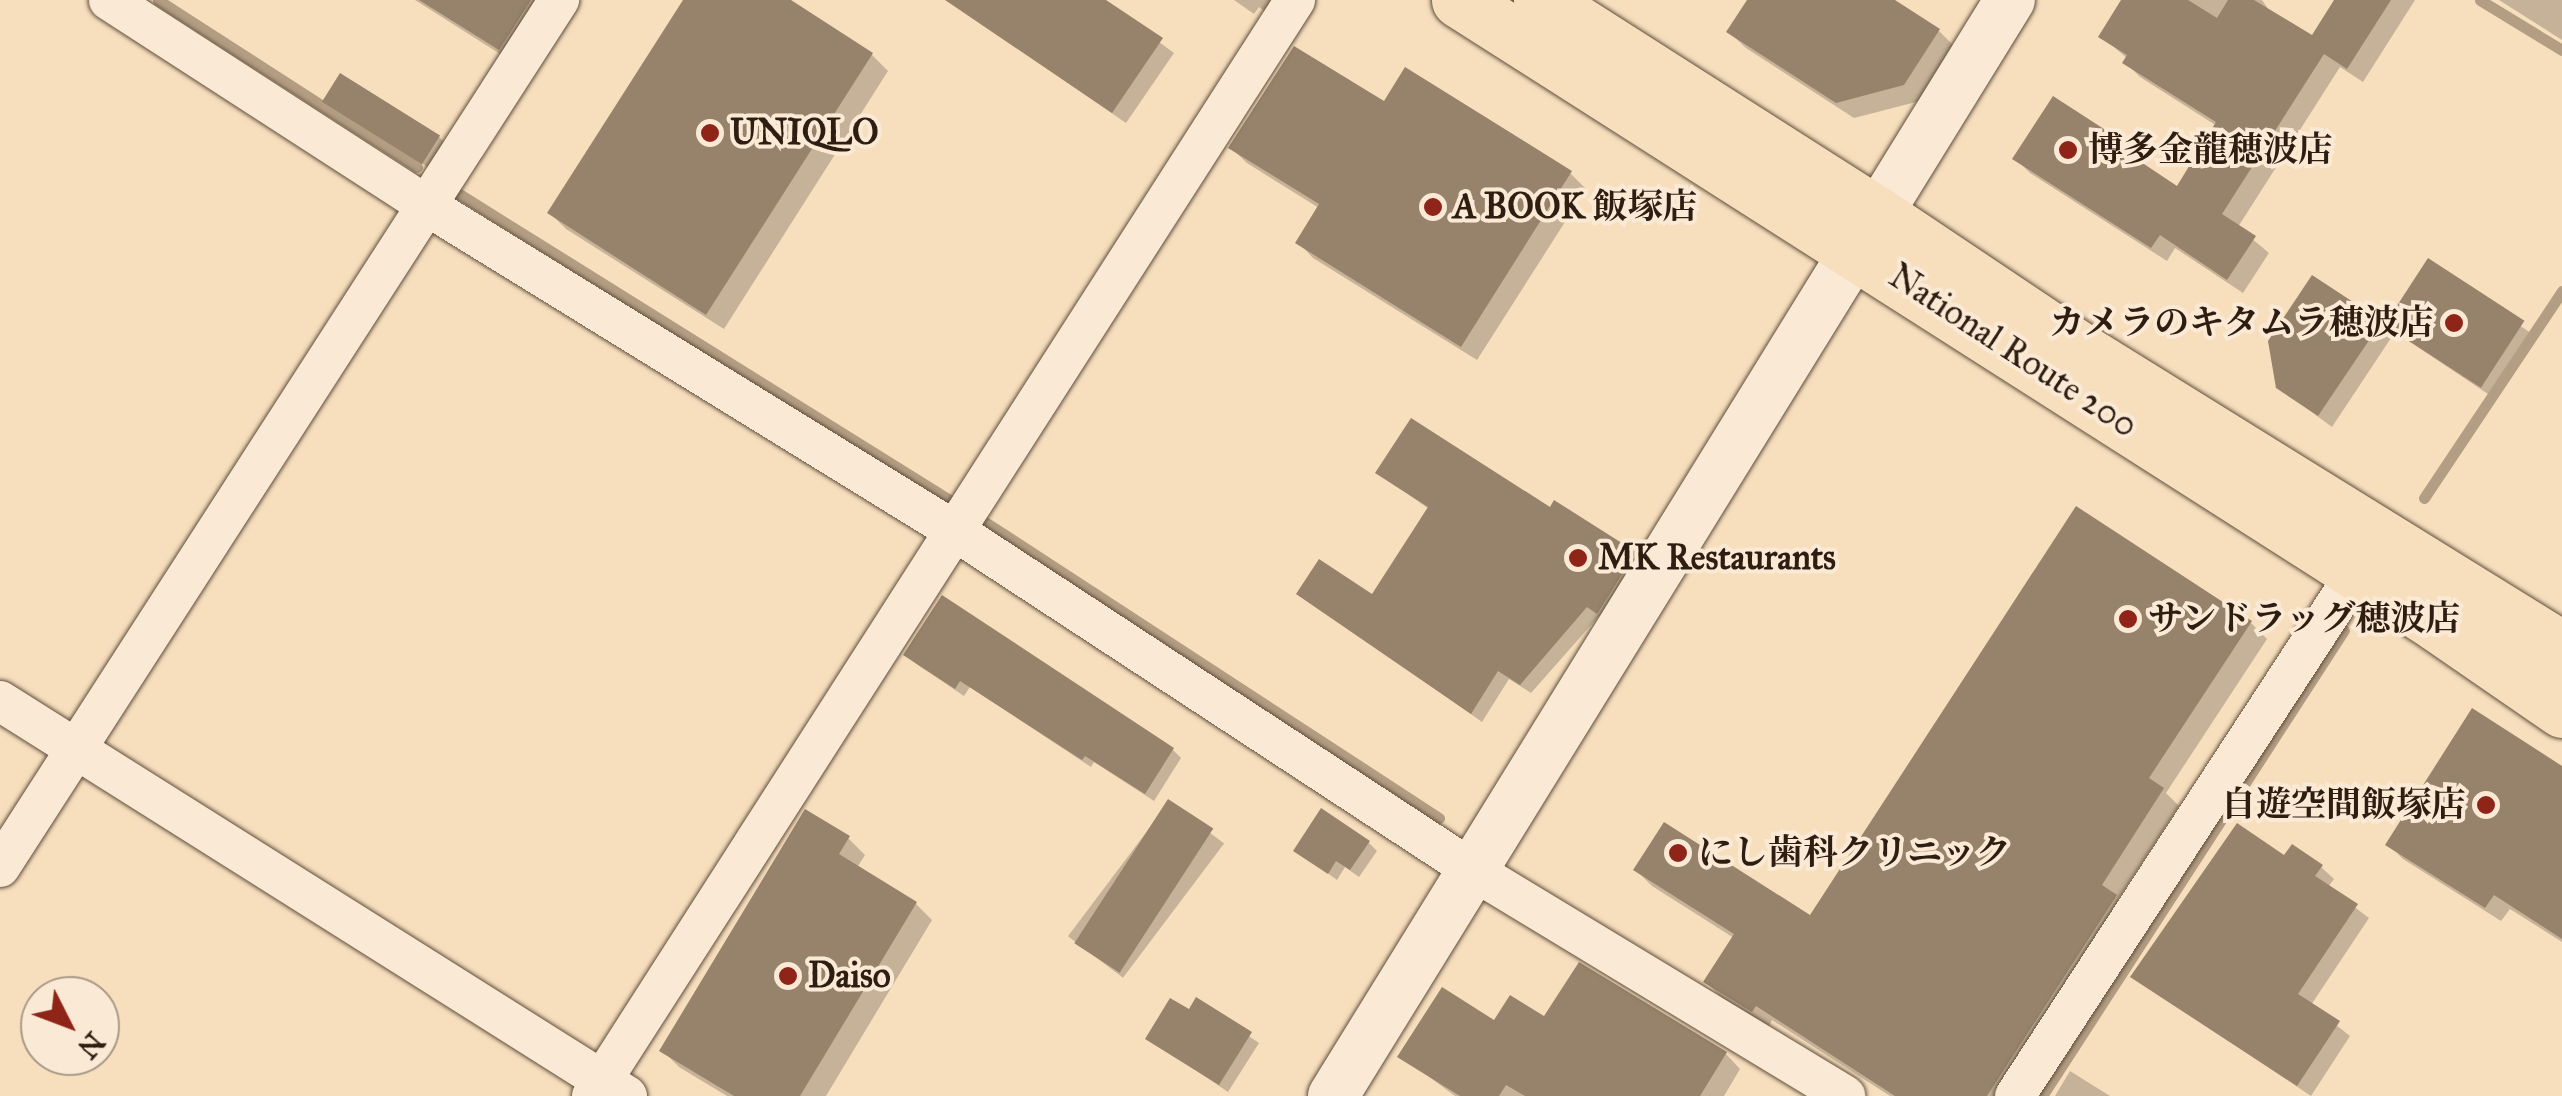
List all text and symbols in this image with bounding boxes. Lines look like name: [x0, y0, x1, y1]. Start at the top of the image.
place label: UNIQLO: [730, 112, 879, 154]
marker: UNIQLO: [699, 122, 721, 144]
place label: 博多金龍穂波店: [2088, 129, 2333, 171]
marker: 博多金龍穂波店: [2057, 139, 2079, 161]
place label: A BOOK 飯塚店: [1453, 186, 1698, 228]
marker: A BOOK 飯塚店: [1422, 196, 1444, 218]
street label: National Route 200: [1881, 255, 2145, 447]
place label: カメラのキタムラ穂波店: [2049, 302, 2434, 344]
marker: カメラのキタムラ穂波店: [2443, 312, 2465, 334]
place label: MK Restaurants: [1598, 537, 1836, 579]
marker: MK Restaurants: [1567, 547, 1589, 569]
place label: サンドラッグ穂波店: [2148, 598, 2463, 640]
marker: サンドラッグ穂波店: [2117, 608, 2139, 630]
place label: 自遊空間飯塚店: [2221, 784, 2466, 826]
marker: 自遊空間飯塚店: [2475, 794, 2497, 816]
place label: にし歯科クリニック: [1698, 832, 2013, 874]
marker: にし歯科クリニック: [1667, 842, 1689, 864]
place label: Daiso: [808, 955, 891, 997]
marker: Daiso: [777, 965, 799, 987]
north arrow: [20, 976, 120, 1076]
text: N: [70, 1025, 112, 1066]

